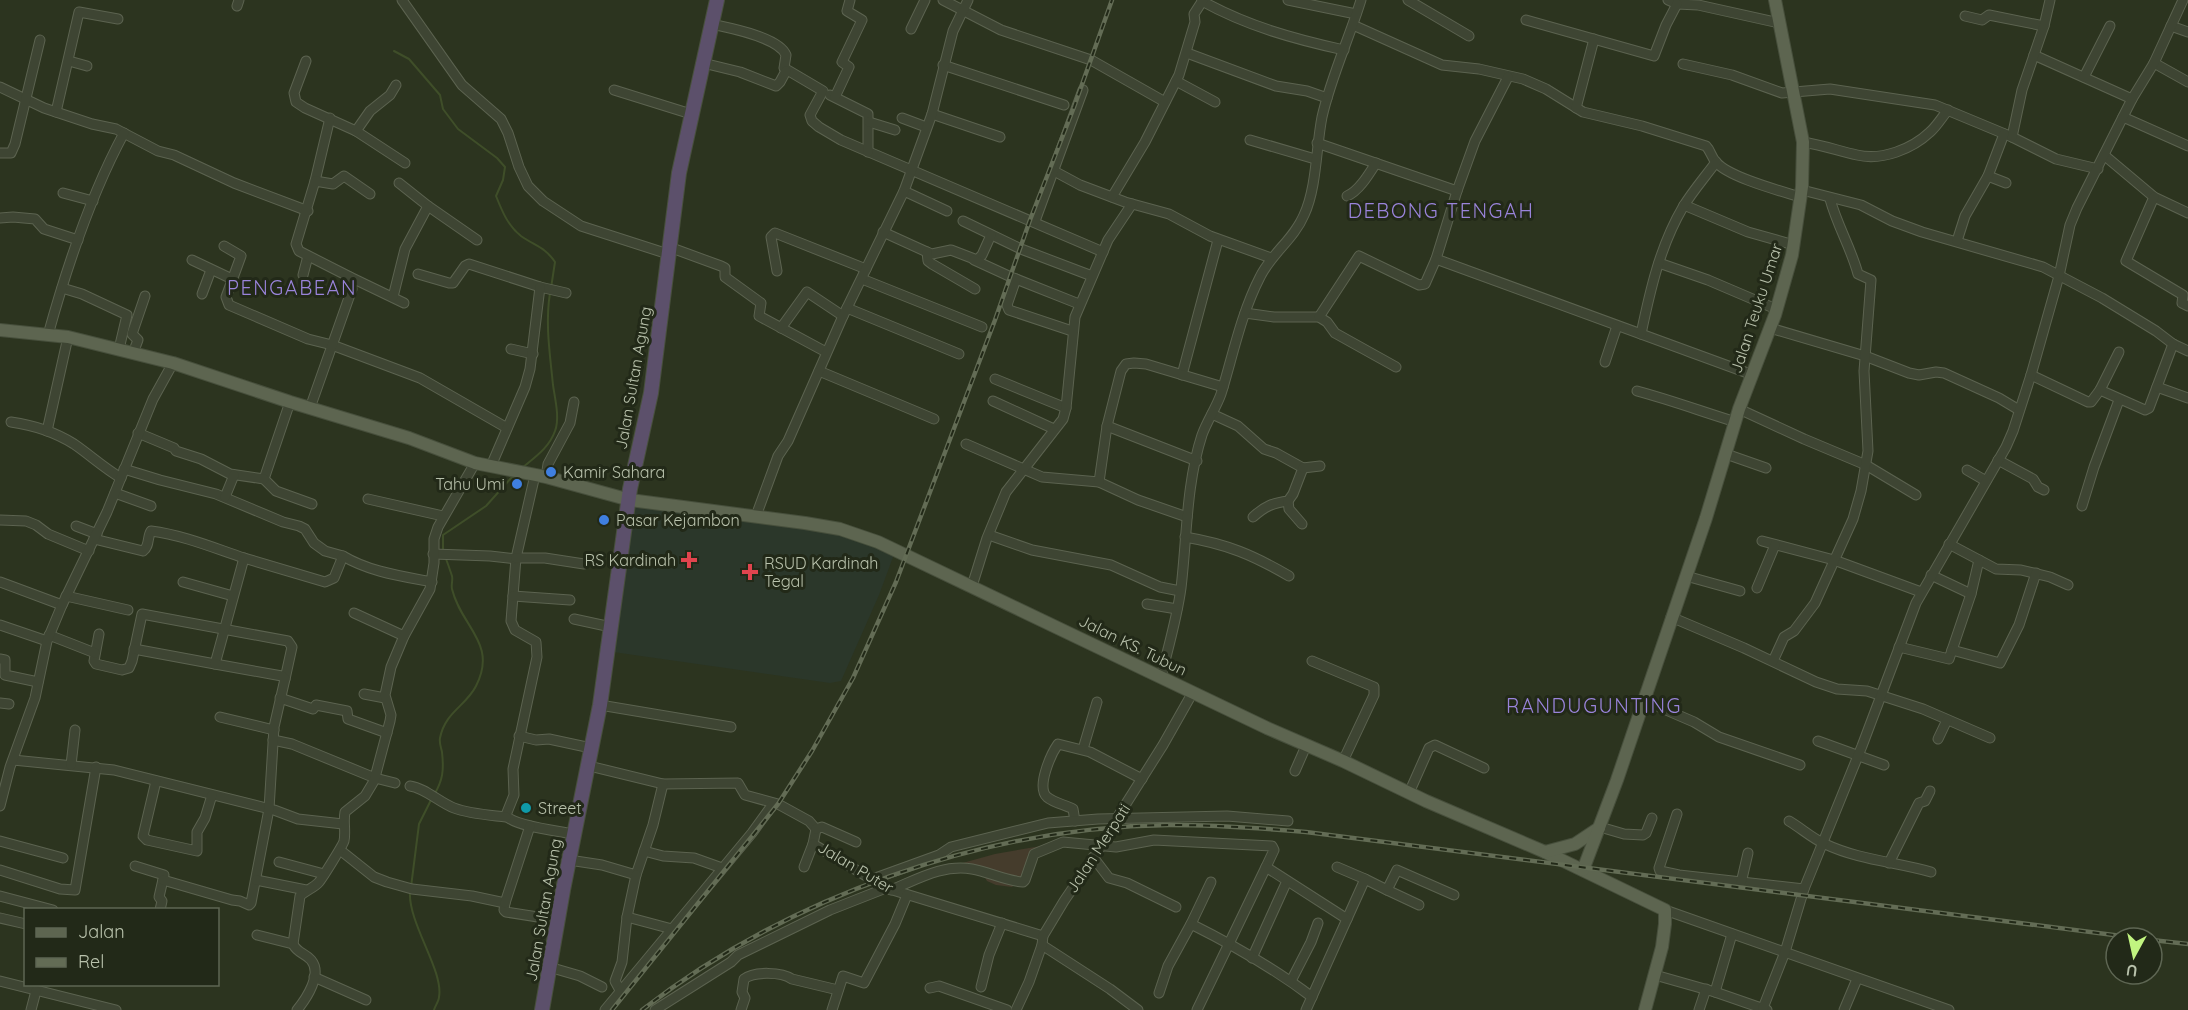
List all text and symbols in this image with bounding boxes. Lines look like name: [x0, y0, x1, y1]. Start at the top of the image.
district label: DEBONG TENGAH: [1348, 198, 1534, 223]
street label: Jalan Teuku Umar: [1726, 240, 1786, 376]
district label: PENGABEAN: [227, 275, 357, 300]
street label: Jalan Sultan Agung: [611, 305, 655, 451]
place label: Kamir Sahara: [563, 462, 665, 482]
marker: Kamir Sahara: [544, 465, 558, 479]
place label: Tahu Umi: [435, 474, 505, 494]
marker: Tahu Umi: [510, 477, 524, 491]
place label: Pasar Kejambon: [616, 510, 740, 530]
marker: Pasar Kejambon: [597, 513, 611, 527]
place label: RS Kardinah: [584, 550, 676, 570]
marker: RS Kardinah: [680, 551, 698, 569]
place label: RSUD Kardinah Tegal: [764, 553, 878, 591]
marker: RSUD Kardinah Tegal: [741, 563, 759, 581]
street label: Jalan KS. Tubun: [1076, 610, 1190, 680]
district label: RANDUGUNTING: [1506, 693, 1682, 718]
place label: Street: [538, 798, 582, 818]
street label: Jalan Merpati: [1062, 800, 1134, 896]
marker: Street: [519, 801, 533, 815]
street label: Jalan Sultan Agung: [521, 837, 565, 983]
street label: Jalan Puter: [814, 837, 898, 897]
legend: [24, 908, 219, 986]
text: Jalan: [78, 920, 125, 943]
north arrow: [2104, 926, 2164, 986]
text: Rel: [78, 950, 104, 973]
text: U: [2125, 960, 2139, 982]

